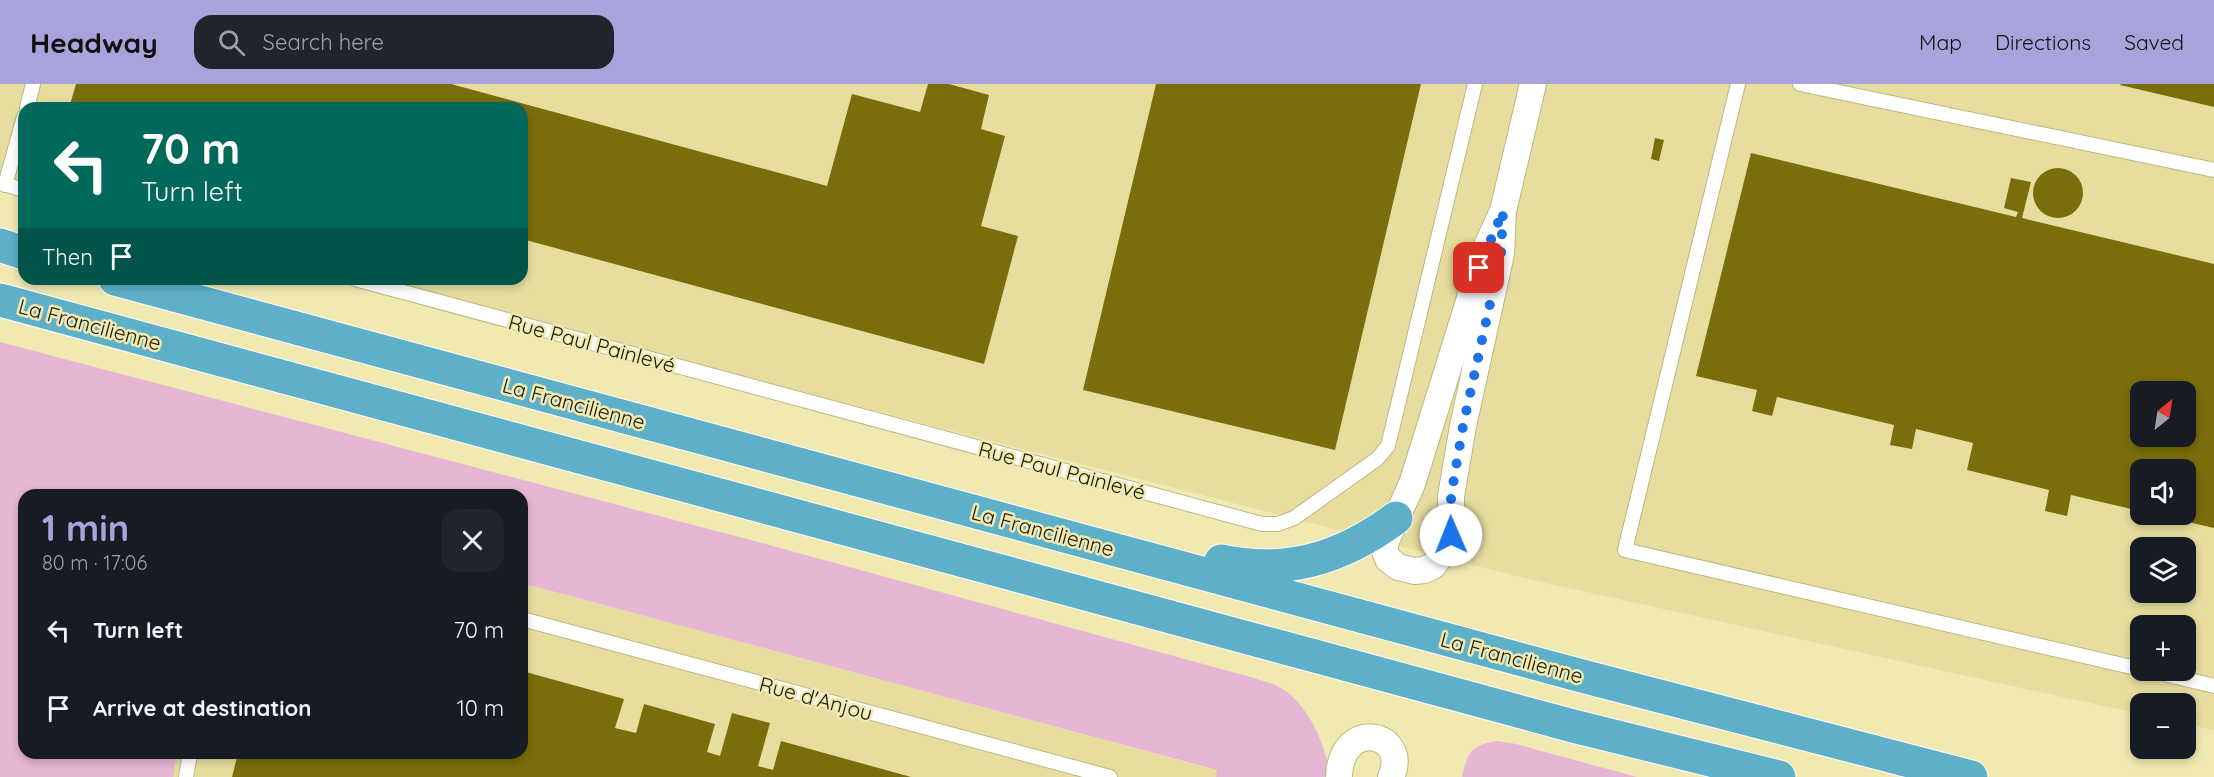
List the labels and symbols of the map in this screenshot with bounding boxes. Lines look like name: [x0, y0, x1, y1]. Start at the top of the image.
pin: [1453, 242, 1504, 293]
street label: La Francilienne: [16, 292, 164, 356]
street label: Rue Paul Painlevé: [506, 308, 678, 378]
street label: La Francilienne: [500, 371, 648, 435]
north arrow: [2130, 381, 2196, 447]
street label: Rue Paul Painlevé: [976, 435, 1148, 505]
street label: La Francilienne: [969, 498, 1117, 562]
position arrow: [1419, 503, 1483, 567]
street label: La Francilienne: [1438, 625, 1586, 689]
street label: Rue d'Anjou: [757, 670, 875, 726]

